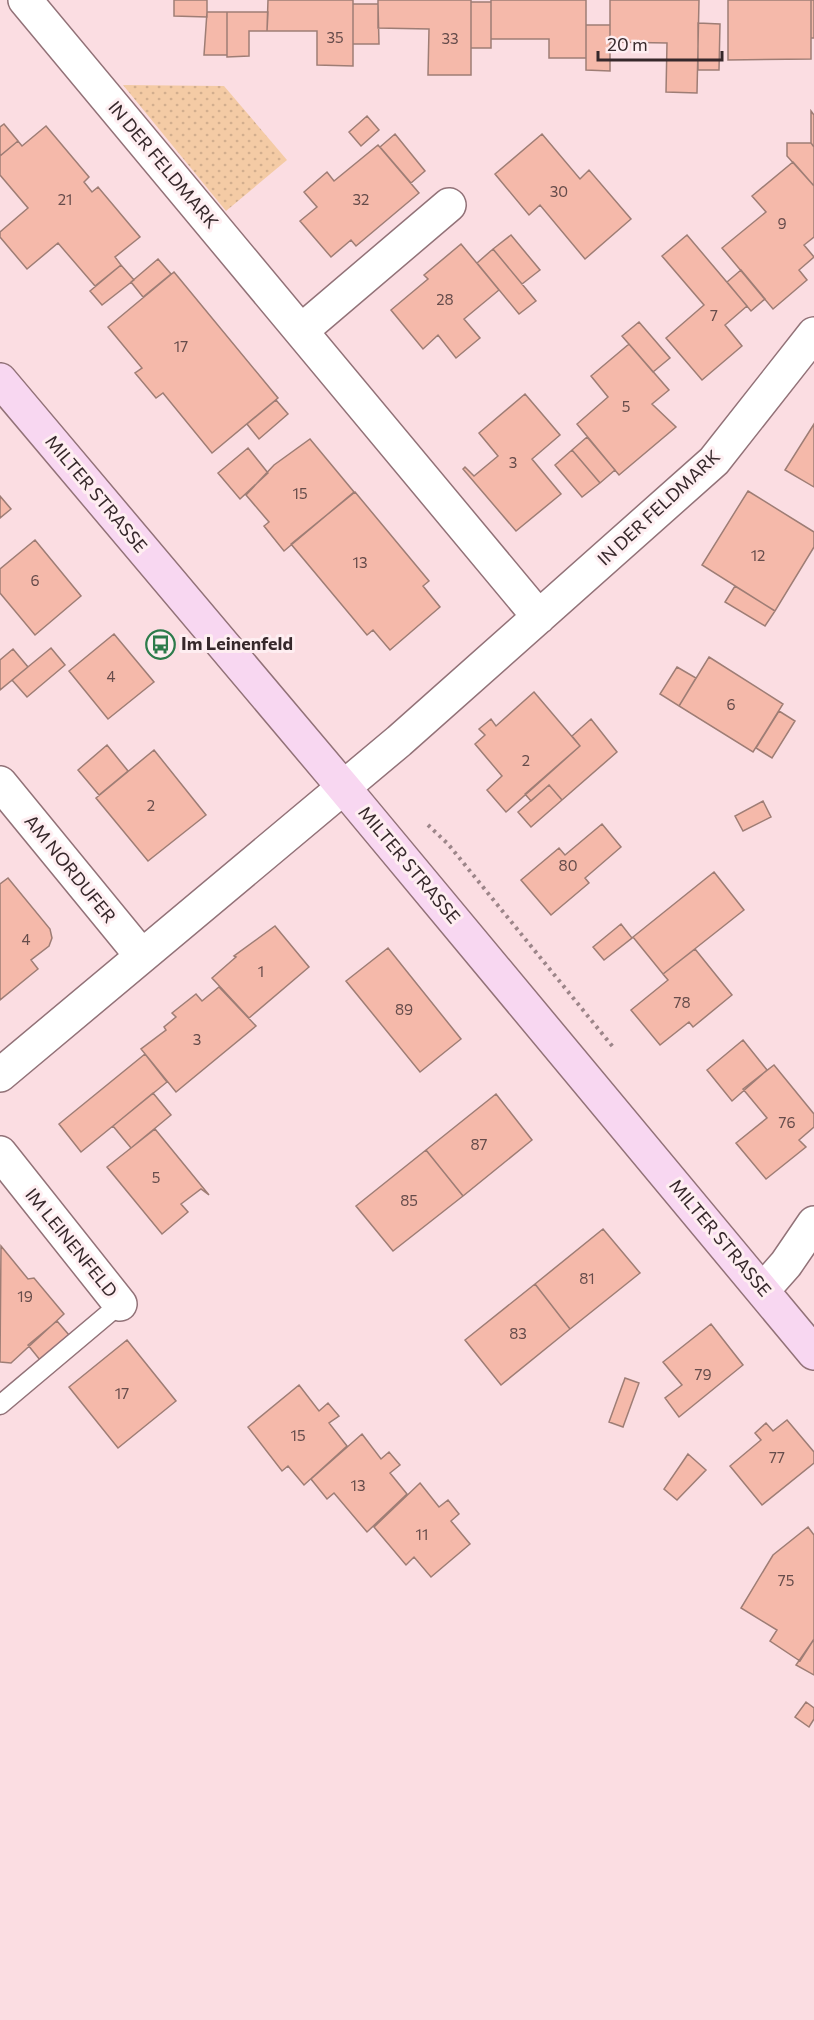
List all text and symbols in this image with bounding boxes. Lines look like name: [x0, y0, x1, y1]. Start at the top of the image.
scale bar: [598, 24, 722, 62]
house number: 35: [326, 28, 344, 46]
house number: 33: [441, 29, 459, 47]
text: 20 m: [607, 33, 648, 55]
street label: IN DER FELDMARK: [104, 96, 223, 233]
house number: 30: [550, 182, 568, 200]
house number: 21: [58, 190, 72, 208]
house number: 32: [353, 190, 369, 208]
house number: 9: [777, 214, 787, 232]
house number: 28: [436, 290, 454, 308]
house number: 7: [710, 306, 718, 324]
house number: 17: [174, 337, 188, 355]
house number: 5: [622, 397, 630, 415]
street label: MILTER STRASSE: [41, 430, 152, 557]
street label: IN DER FELDMARK: [592, 445, 724, 570]
house number: 3: [509, 453, 517, 471]
house number: 15: [292, 484, 308, 502]
house number: 12: [751, 546, 765, 564]
house number: 13: [353, 553, 367, 571]
house number: 6: [30, 571, 40, 589]
bus stop icon: Im Leinenfeld: [144, 628, 176, 660]
place label: Im Leinenfeld: [181, 632, 293, 654]
house number: 4: [107, 667, 116, 685]
house number: 6: [726, 695, 736, 713]
house number: 2: [522, 751, 530, 769]
house number: 2: [147, 796, 155, 814]
street label: MILTER STRASSE: [354, 801, 465, 928]
street label: AM NORDUFER: [20, 810, 121, 927]
house number: 80: [559, 856, 577, 874]
house number: 4: [22, 930, 31, 948]
house number: 1: [258, 962, 264, 980]
house number: 78: [674, 993, 690, 1011]
house number: 89: [395, 1000, 413, 1018]
house number: 3: [193, 1030, 201, 1048]
house number: 76: [779, 1113, 795, 1131]
house number: 87: [471, 1135, 488, 1153]
house number: 5: [152, 1168, 160, 1186]
street label: MILTER STRASSE: [665, 1174, 776, 1301]
street label: IM LEINENFELD: [21, 1183, 123, 1301]
house number: 85: [400, 1191, 418, 1209]
house number: 81: [579, 1269, 595, 1287]
house number: 19: [17, 1287, 33, 1305]
house number: 83: [509, 1324, 527, 1342]
house number: 79: [695, 1365, 711, 1383]
house number: 17: [115, 1384, 129, 1402]
house number: 15: [290, 1426, 306, 1444]
house number: 77: [769, 1448, 785, 1466]
house number: 13: [351, 1476, 365, 1494]
house number: 11: [416, 1525, 428, 1543]
house number: 75: [778, 1571, 794, 1589]

